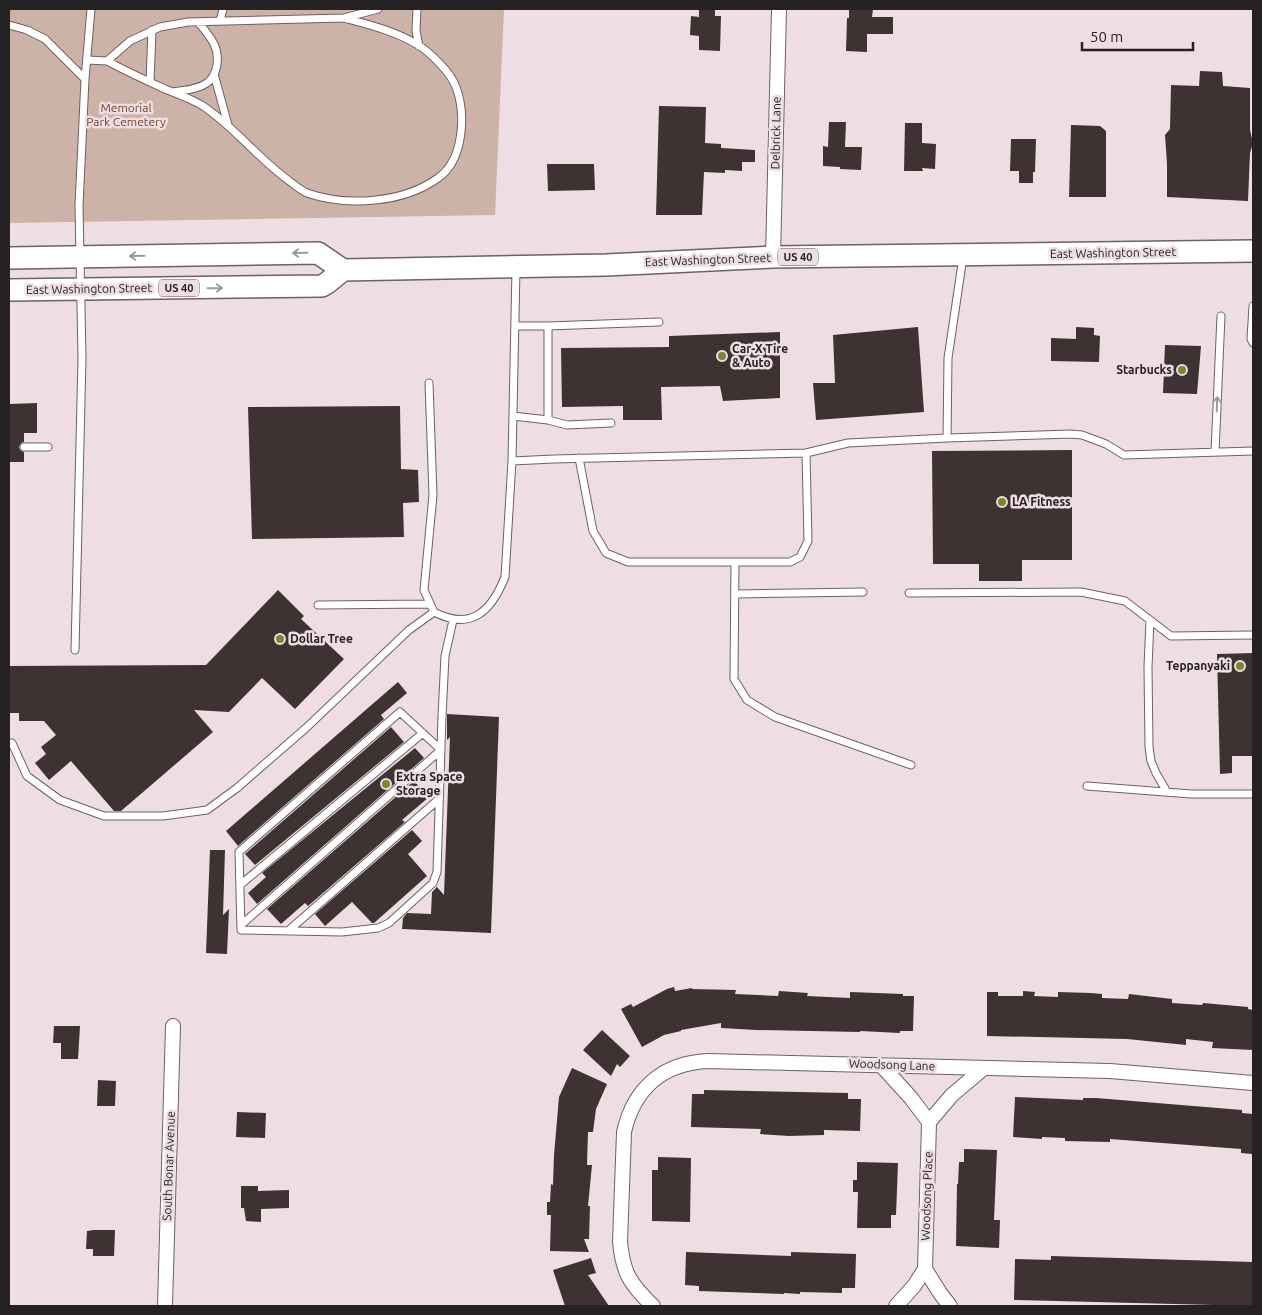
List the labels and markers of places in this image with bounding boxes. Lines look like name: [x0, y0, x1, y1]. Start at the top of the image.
place label: Car-X Tire & Auto: [732, 342, 788, 369]
marker: Car-X Tire & Auto: [716, 350, 728, 362]
place label: Starbucks: [1116, 363, 1172, 376]
marker: Starbucks: [1176, 364, 1188, 376]
place label: LA Fitness: [1012, 495, 1071, 508]
marker: LA Fitness: [996, 496, 1008, 508]
place label: Dollar Tree: [290, 632, 353, 645]
marker: Dollar Tree: [274, 633, 286, 645]
place label: Teppanyaki: [1166, 659, 1230, 672]
marker: Teppanyaki: [1234, 660, 1246, 672]
place label: Extra Space Storage: [396, 770, 462, 797]
marker: Extra Space Storage: [380, 778, 392, 790]

